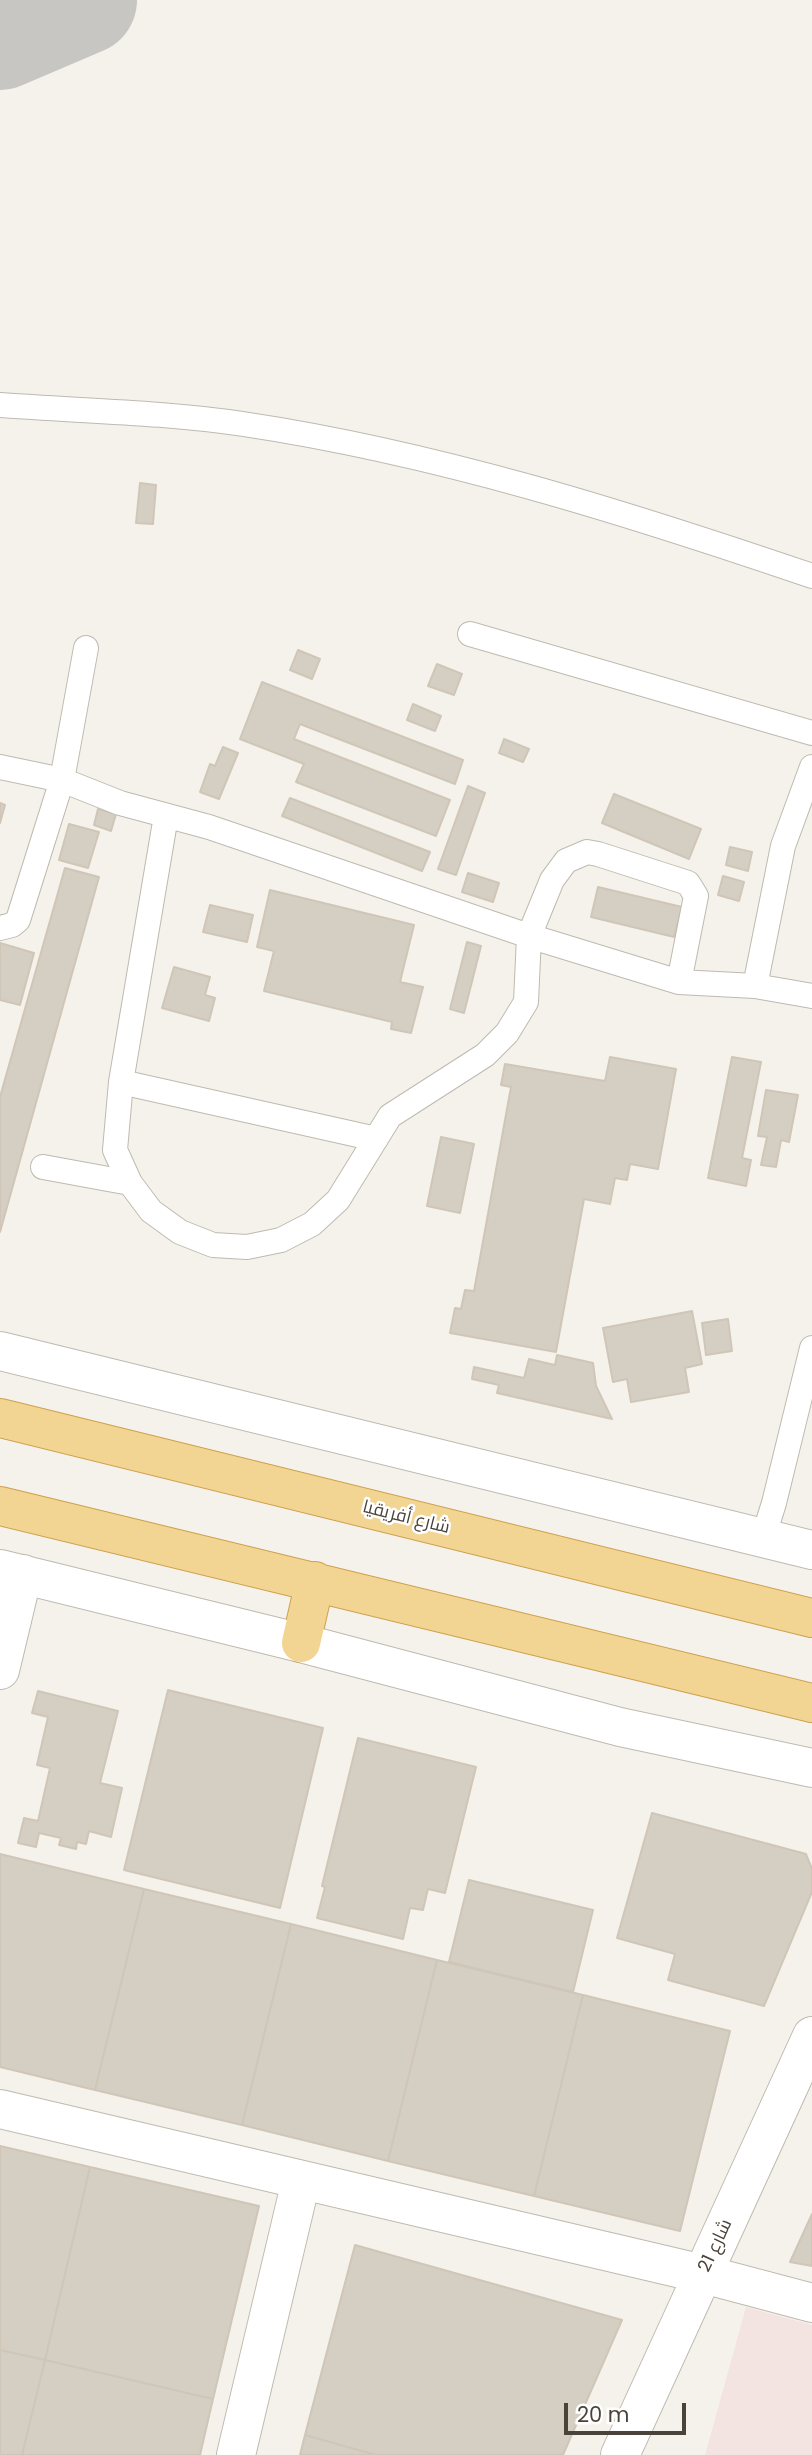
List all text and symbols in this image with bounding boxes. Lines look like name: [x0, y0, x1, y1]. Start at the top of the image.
street label: شارع أفريقيا: [360, 1497, 452, 1539]
street label: شارع 21: [694, 2216, 738, 2276]
scale bar: [567, 2388, 690, 2432]
text: 20 m: [577, 2400, 630, 2429]

